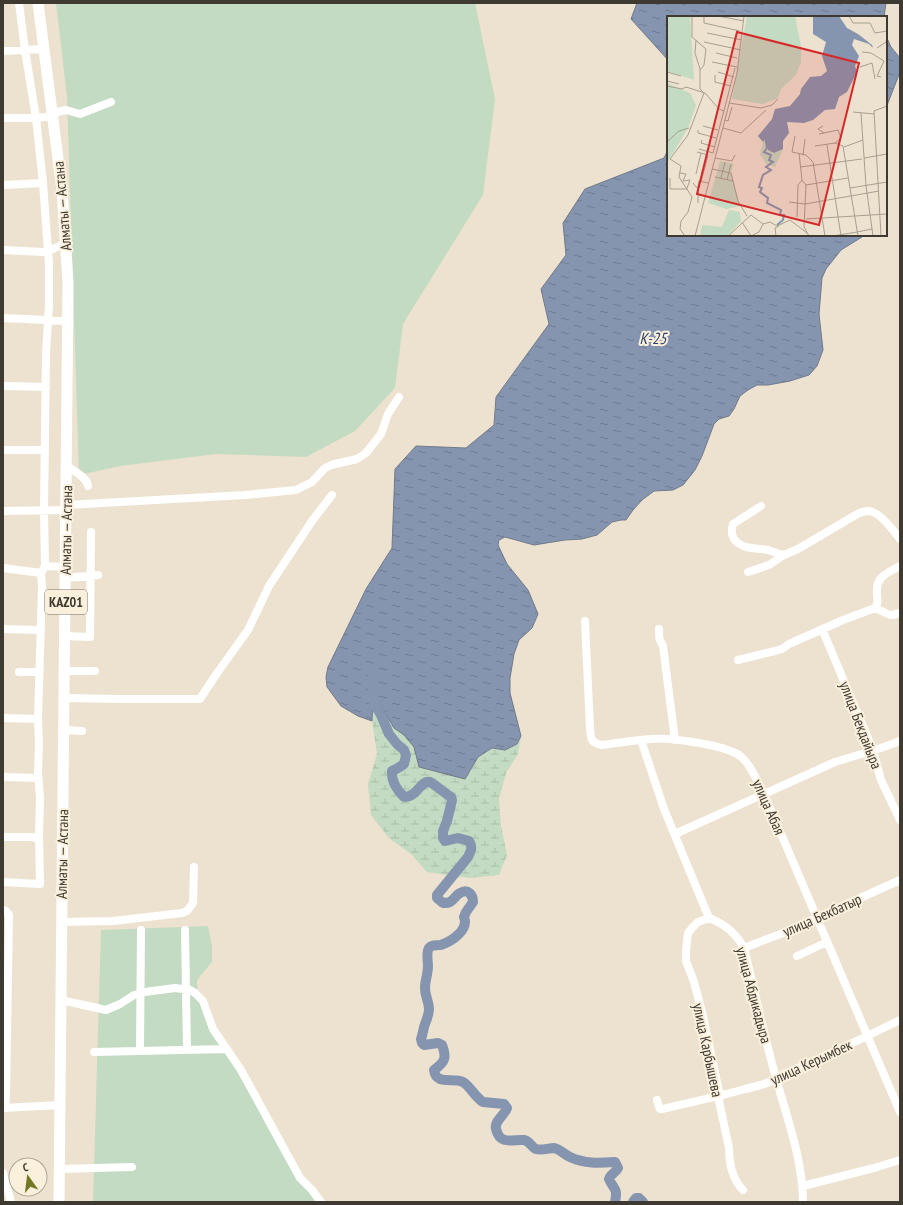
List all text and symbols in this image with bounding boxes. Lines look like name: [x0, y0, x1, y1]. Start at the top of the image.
inset map: [667, 16, 887, 236]
street label: Алматы — Астана: [49, 160, 75, 252]
water label: К-25: [640, 328, 668, 348]
street label: Алматы — Астана: [56, 485, 76, 575]
road number: KАZ01: [45, 590, 87, 614]
street label: улица Бекдайыра: [836, 678, 886, 772]
street label: улица Абая: [748, 776, 790, 838]
street label: Алматы — Астана: [52, 809, 72, 899]
street label: улица Бекбатыр: [780, 889, 864, 941]
street label: улица Абдикадыра: [732, 945, 776, 1045]
street label: улица Карбышева: [689, 1001, 727, 1099]
street label: улица Керымбек: [767, 1035, 855, 1089]
north arrow: [8, 1157, 48, 1197]
text: С: [21, 1160, 30, 1175]

